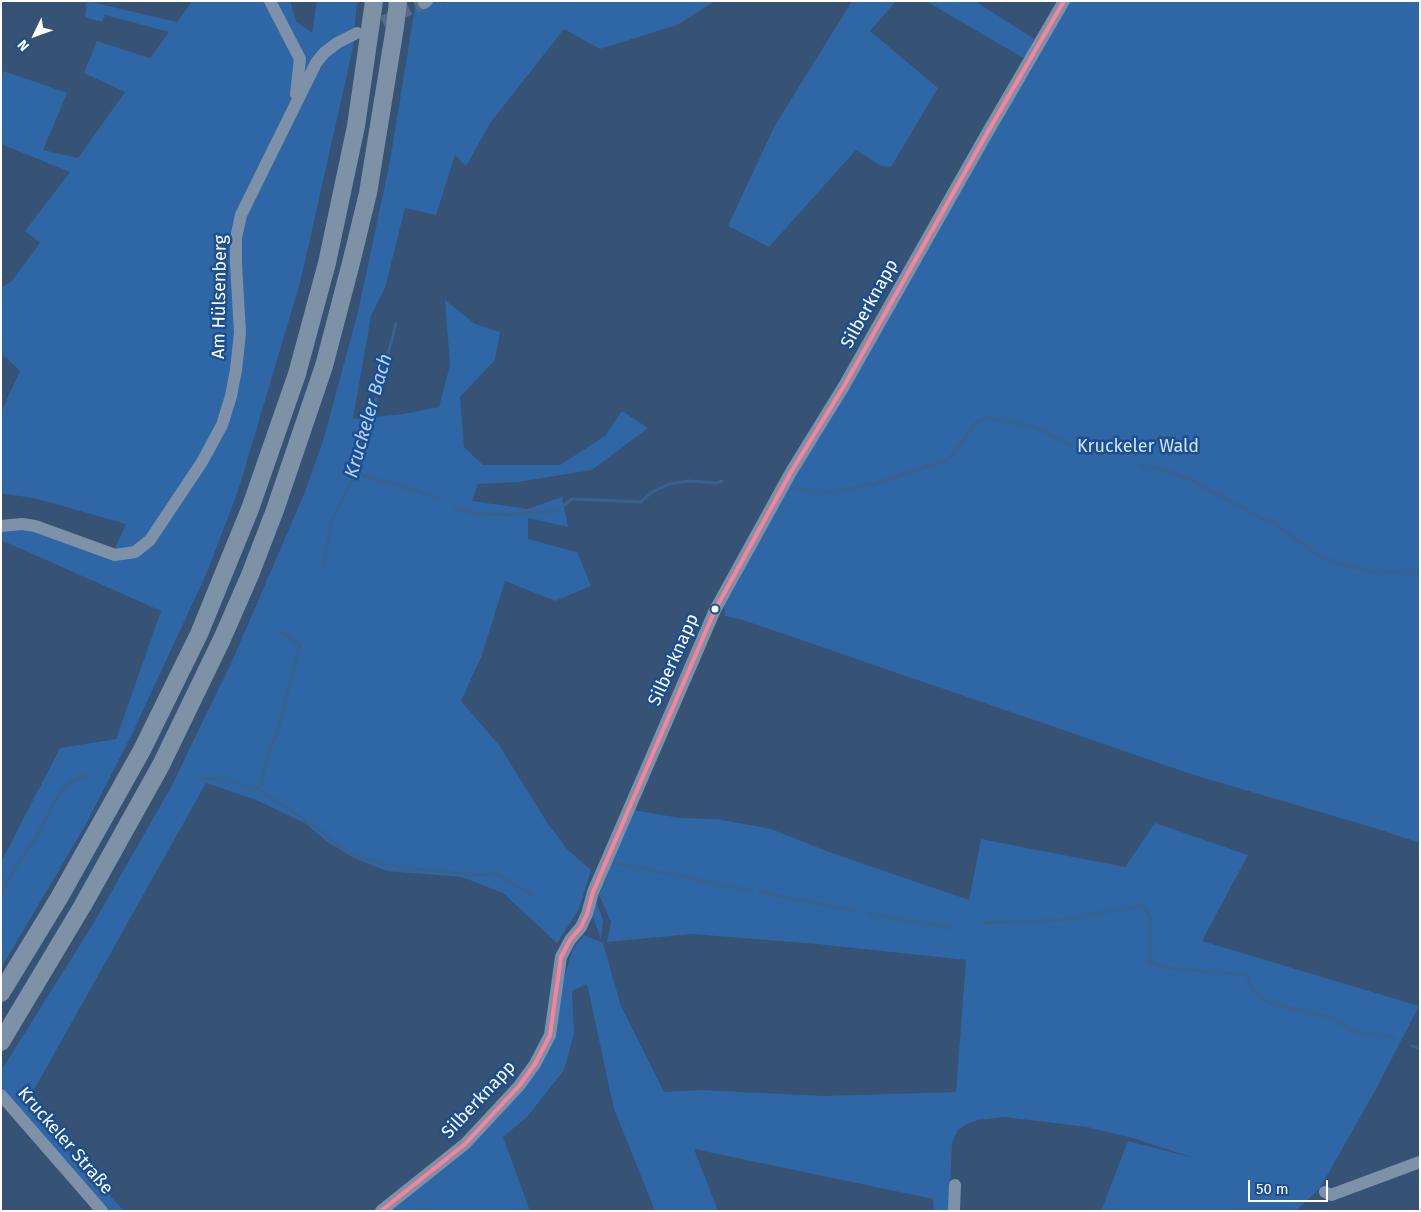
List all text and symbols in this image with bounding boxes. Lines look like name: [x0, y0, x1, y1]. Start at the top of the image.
north arrow: [10, 10, 60, 60]
text: N: [14, 36, 33, 55]
street label: Am Hülsenberg: [208, 235, 232, 359]
street label: Silberknapp: [837, 256, 903, 352]
water label: Kruckeler Bach: [340, 351, 398, 481]
park label: Kruckeler Wald: [1077, 436, 1199, 458]
unlabelled marker: [710, 604, 720, 614]
street label: Silberknapp: [644, 611, 704, 709]
street label: Silberknapp: [437, 1057, 521, 1143]
street label: Kruckeler Straße: [13, 1083, 117, 1199]
scale bar: [1251, 1170, 1331, 1202]
text: 50 m: [1256, 1180, 1289, 1198]

